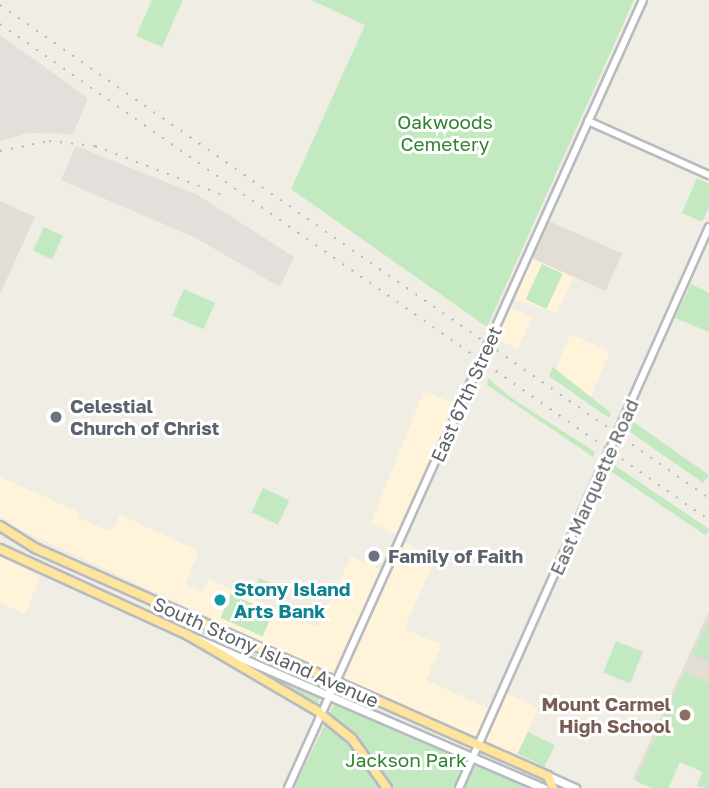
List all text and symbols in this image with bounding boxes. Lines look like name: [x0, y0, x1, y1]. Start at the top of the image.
park label: Oakwoods Cemetery: [397, 111, 493, 155]
street label: East 67th Street: [426, 322, 506, 466]
place label: Celestial Church of Christ: [70, 395, 219, 439]
street label: East Marquette Road: [545, 395, 643, 579]
marker: Celestial Church of Christ: [48, 409, 64, 425]
place label: Family of Faith: [388, 545, 523, 567]
marker: Family of Faith: [366, 548, 382, 564]
place label: Stony Island Arts Bank: [234, 578, 351, 622]
street label: South Stony Island Avenue: [150, 592, 382, 712]
marker: Stony Island Arts Bank: [212, 592, 228, 608]
place label: Mount Carmel High School: [541, 693, 671, 737]
marker: Mount Carmel High School: [677, 707, 693, 723]
park label: Jackson Park: [345, 749, 467, 771]

